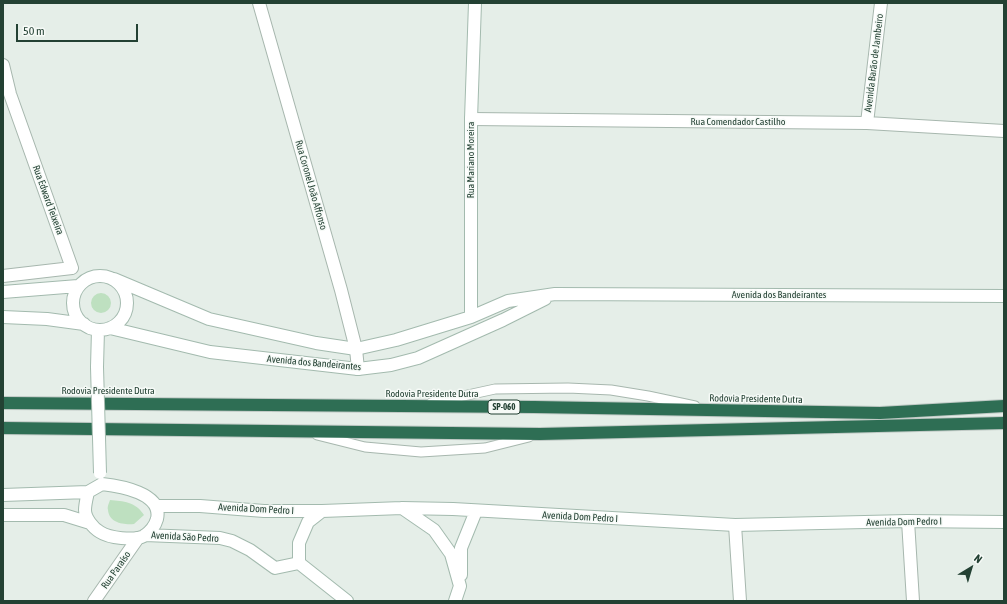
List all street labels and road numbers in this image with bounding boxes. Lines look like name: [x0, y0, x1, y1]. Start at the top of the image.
street label: Avenida Barão de Jambeiro: [862, 13, 886, 113]
street label: Rua Comendador Castilho: [691, 116, 785, 128]
street label: Rua Mariano Moreira: [465, 122, 477, 198]
street label: Rua Coronel João Affonso: [292, 139, 330, 231]
street label: Rua Edward Teixeira: [30, 164, 66, 236]
street label: Avenida dos Bandeirantes: [732, 289, 826, 301]
street label: Avenida dos Bandeirantes: [266, 353, 362, 373]
street label: Rodovia Presidente Dutra: [61, 385, 155, 397]
street label: Rodovia Presidente Dutra: [385, 388, 479, 400]
street label: Rodovia Presidente Dutra: [709, 392, 803, 406]
road number: SP-060: [488, 400, 520, 414]
street label: Avenida Dom Pedro I: [218, 501, 294, 517]
street label: Avenida Dom Pedro I: [542, 509, 618, 525]
street label: Avenida Dom Pedro I: [866, 515, 942, 529]
street label: Avenida São Pedro: [151, 529, 219, 545]
street label: Rua Paraíso: [99, 549, 133, 591]

